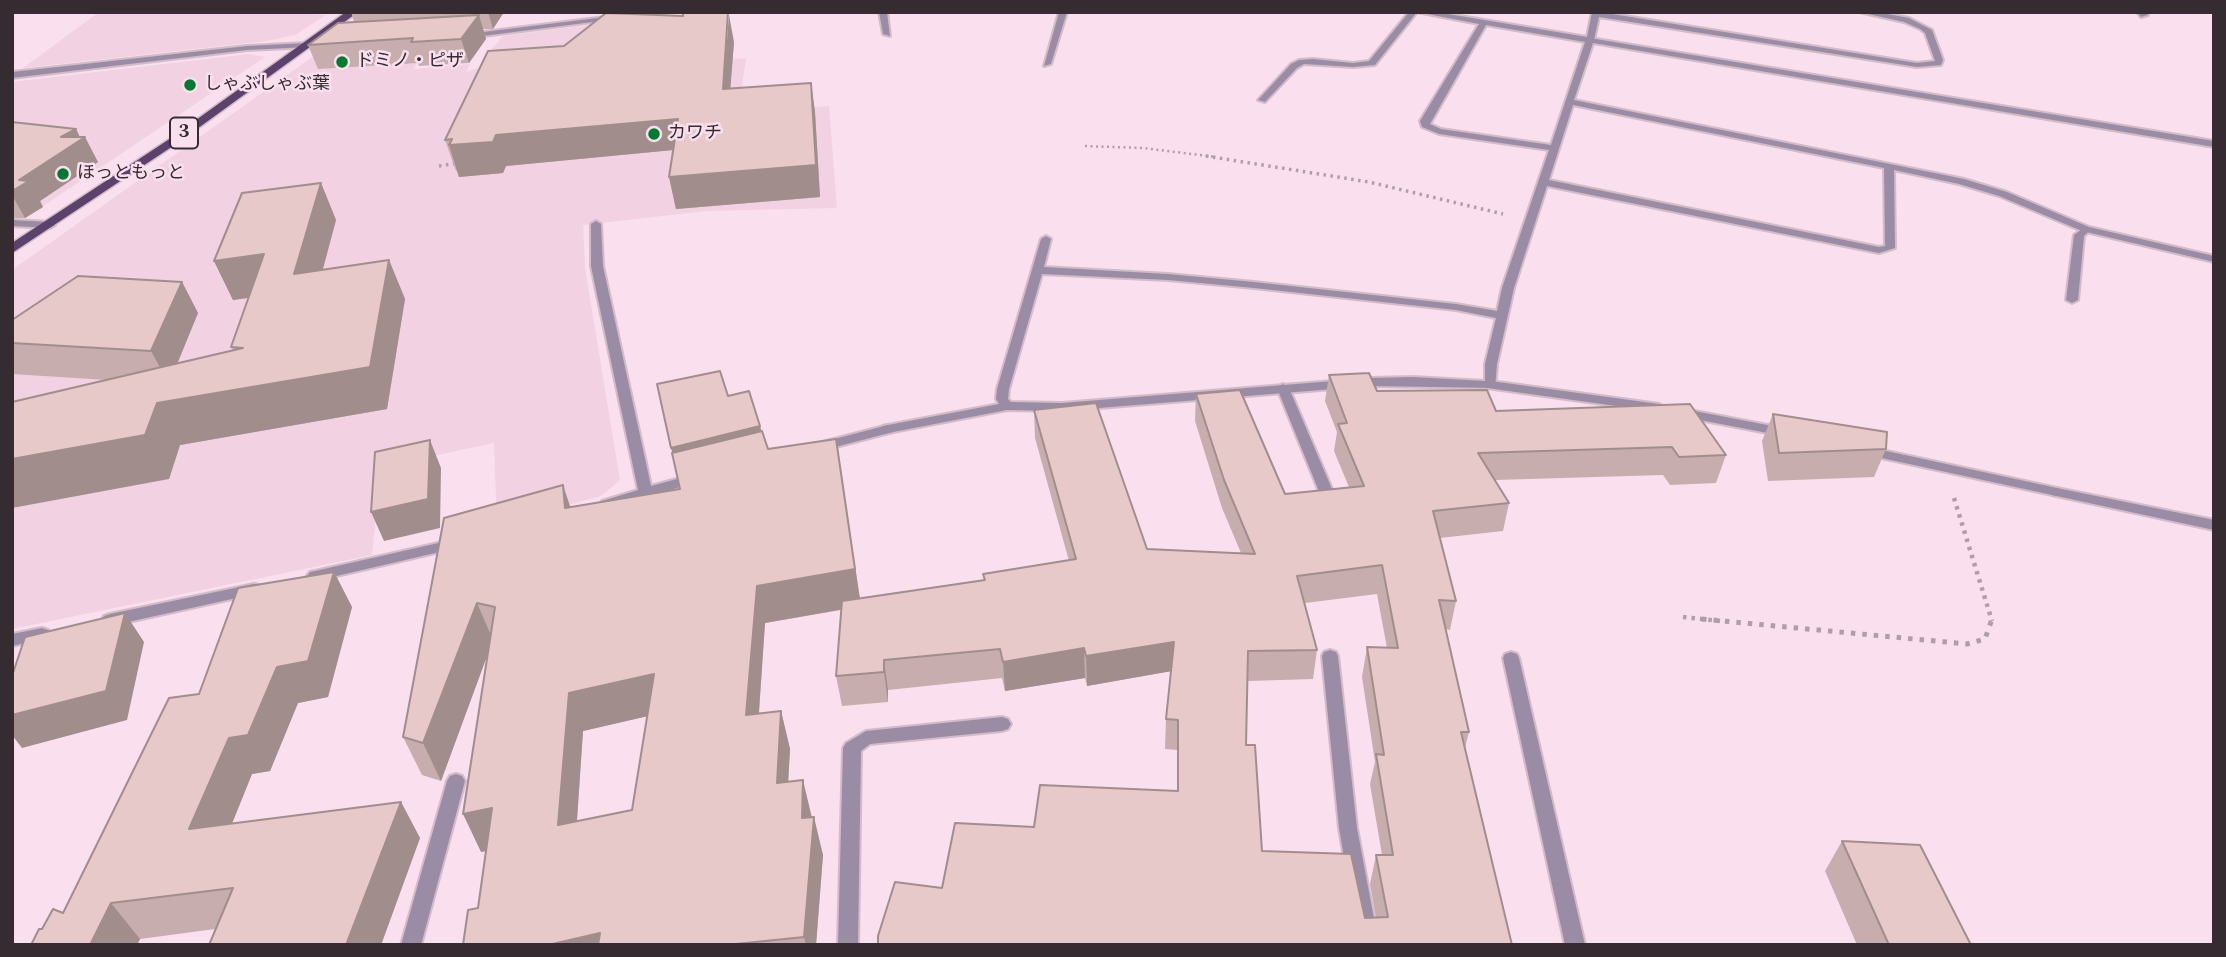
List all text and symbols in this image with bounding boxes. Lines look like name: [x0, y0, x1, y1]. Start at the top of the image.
place label: ドミノ・ピザ: [356, 51, 464, 73]
marker: ドミノ・ピザ: [334, 54, 350, 70]
place label: しゃぶしゃぶ葉: [204, 74, 330, 96]
marker: しゃぶしゃぶ葉: [182, 77, 198, 93]
road number: 3: [170, 118, 198, 148]
place label: カワチ: [668, 123, 722, 145]
marker: カワチ: [646, 126, 662, 142]
place label: ほっともっと: [77, 163, 185, 185]
marker: ほっともっと: [55, 166, 71, 182]

